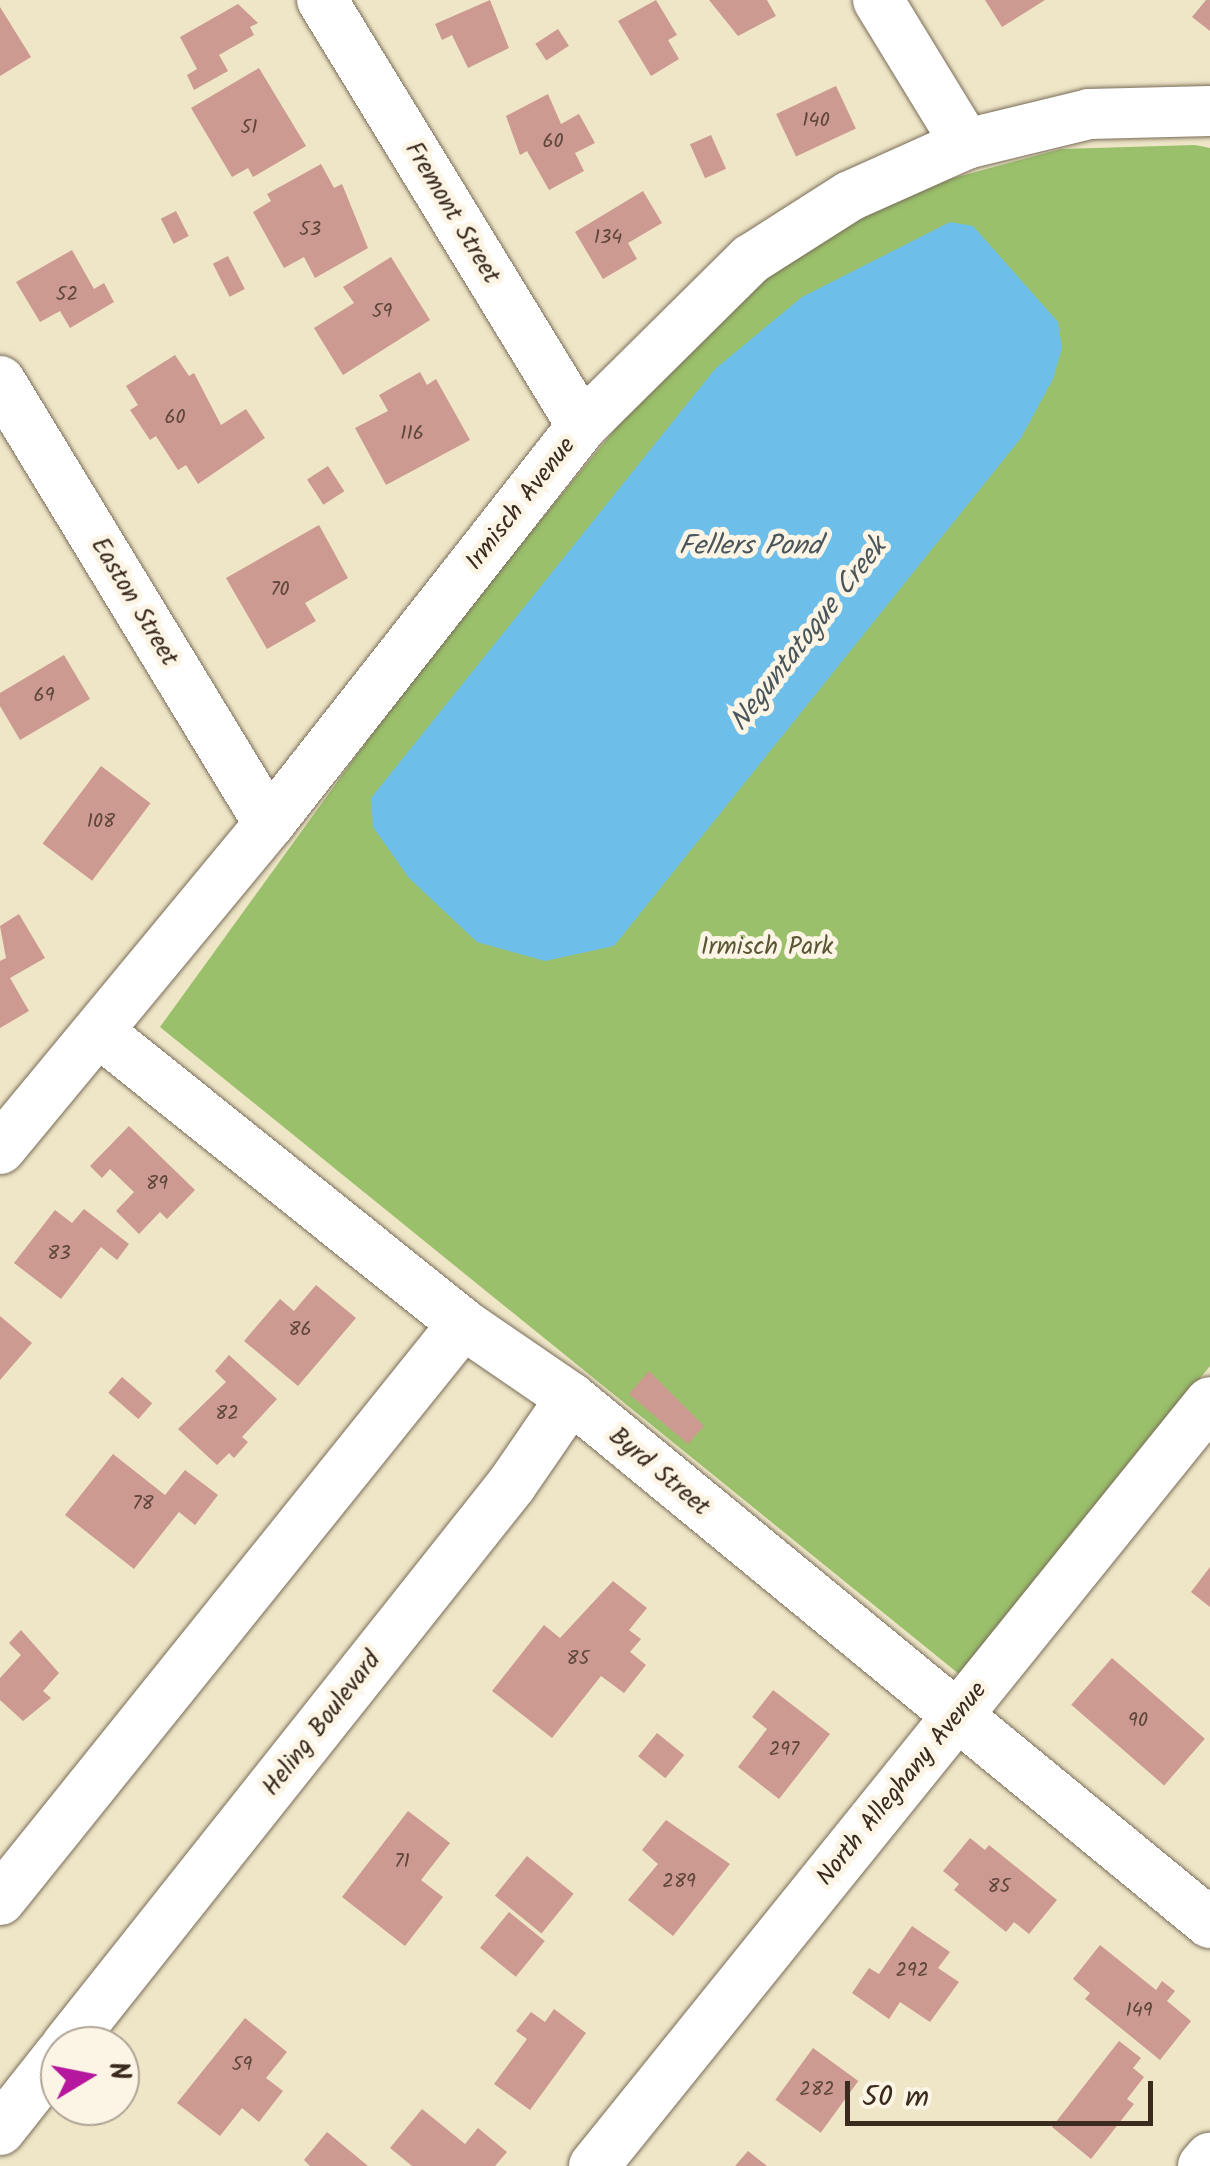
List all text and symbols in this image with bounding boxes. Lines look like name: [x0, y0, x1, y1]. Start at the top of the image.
house number: 140: [802, 109, 830, 133]
house number: 51: [240, 116, 258, 140]
house number: 60: [542, 130, 564, 154]
street label: Fremont Street: [398, 137, 506, 289]
house number: 53: [299, 218, 321, 242]
house number: 134: [594, 226, 622, 250]
house number: 52: [56, 283, 78, 307]
house number: 59: [372, 300, 392, 324]
house number: 60: [164, 406, 186, 430]
house number: 116: [400, 422, 424, 446]
street label: Irmisch Avenue: [460, 431, 582, 577]
water label: Fellers Pond: [679, 530, 821, 564]
street label: Easton Street: [84, 532, 184, 672]
water label: Neguntatogue Creek: [723, 532, 895, 738]
house number: 70: [270, 578, 290, 602]
house number: 69: [34, 684, 54, 708]
house number: 108: [87, 810, 115, 834]
park label: Irmisch Park: [701, 932, 833, 962]
house number: 89: [146, 1172, 168, 1196]
house number: 83: [47, 1242, 71, 1266]
house number: 86: [288, 1318, 312, 1342]
house number: 82: [215, 1402, 239, 1426]
street label: Byrd Street: [603, 1421, 715, 1523]
house number: 78: [132, 1492, 154, 1516]
street label: Heling Boulevard: [256, 1646, 388, 1802]
house number: 85: [567, 1647, 589, 1671]
street label: North Alleghany Avenue: [810, 1676, 994, 1892]
house number: 90: [1128, 1709, 1148, 1733]
house number: 297: [769, 1738, 799, 1762]
house number: 71: [394, 1850, 410, 1874]
house number: 289: [662, 1870, 696, 1894]
house number: 85: [988, 1875, 1010, 1899]
house number: 292: [896, 1959, 928, 1983]
house number: 149: [1125, 1999, 1153, 2023]
north arrow: [40, 2026, 140, 2126]
house number: 59: [232, 2053, 252, 2077]
text: N: [94, 2058, 142, 2084]
scale bar: [850, 2061, 1158, 2123]
text: 50 m: [862, 2074, 929, 2122]
house number: 282: [799, 2078, 835, 2102]

